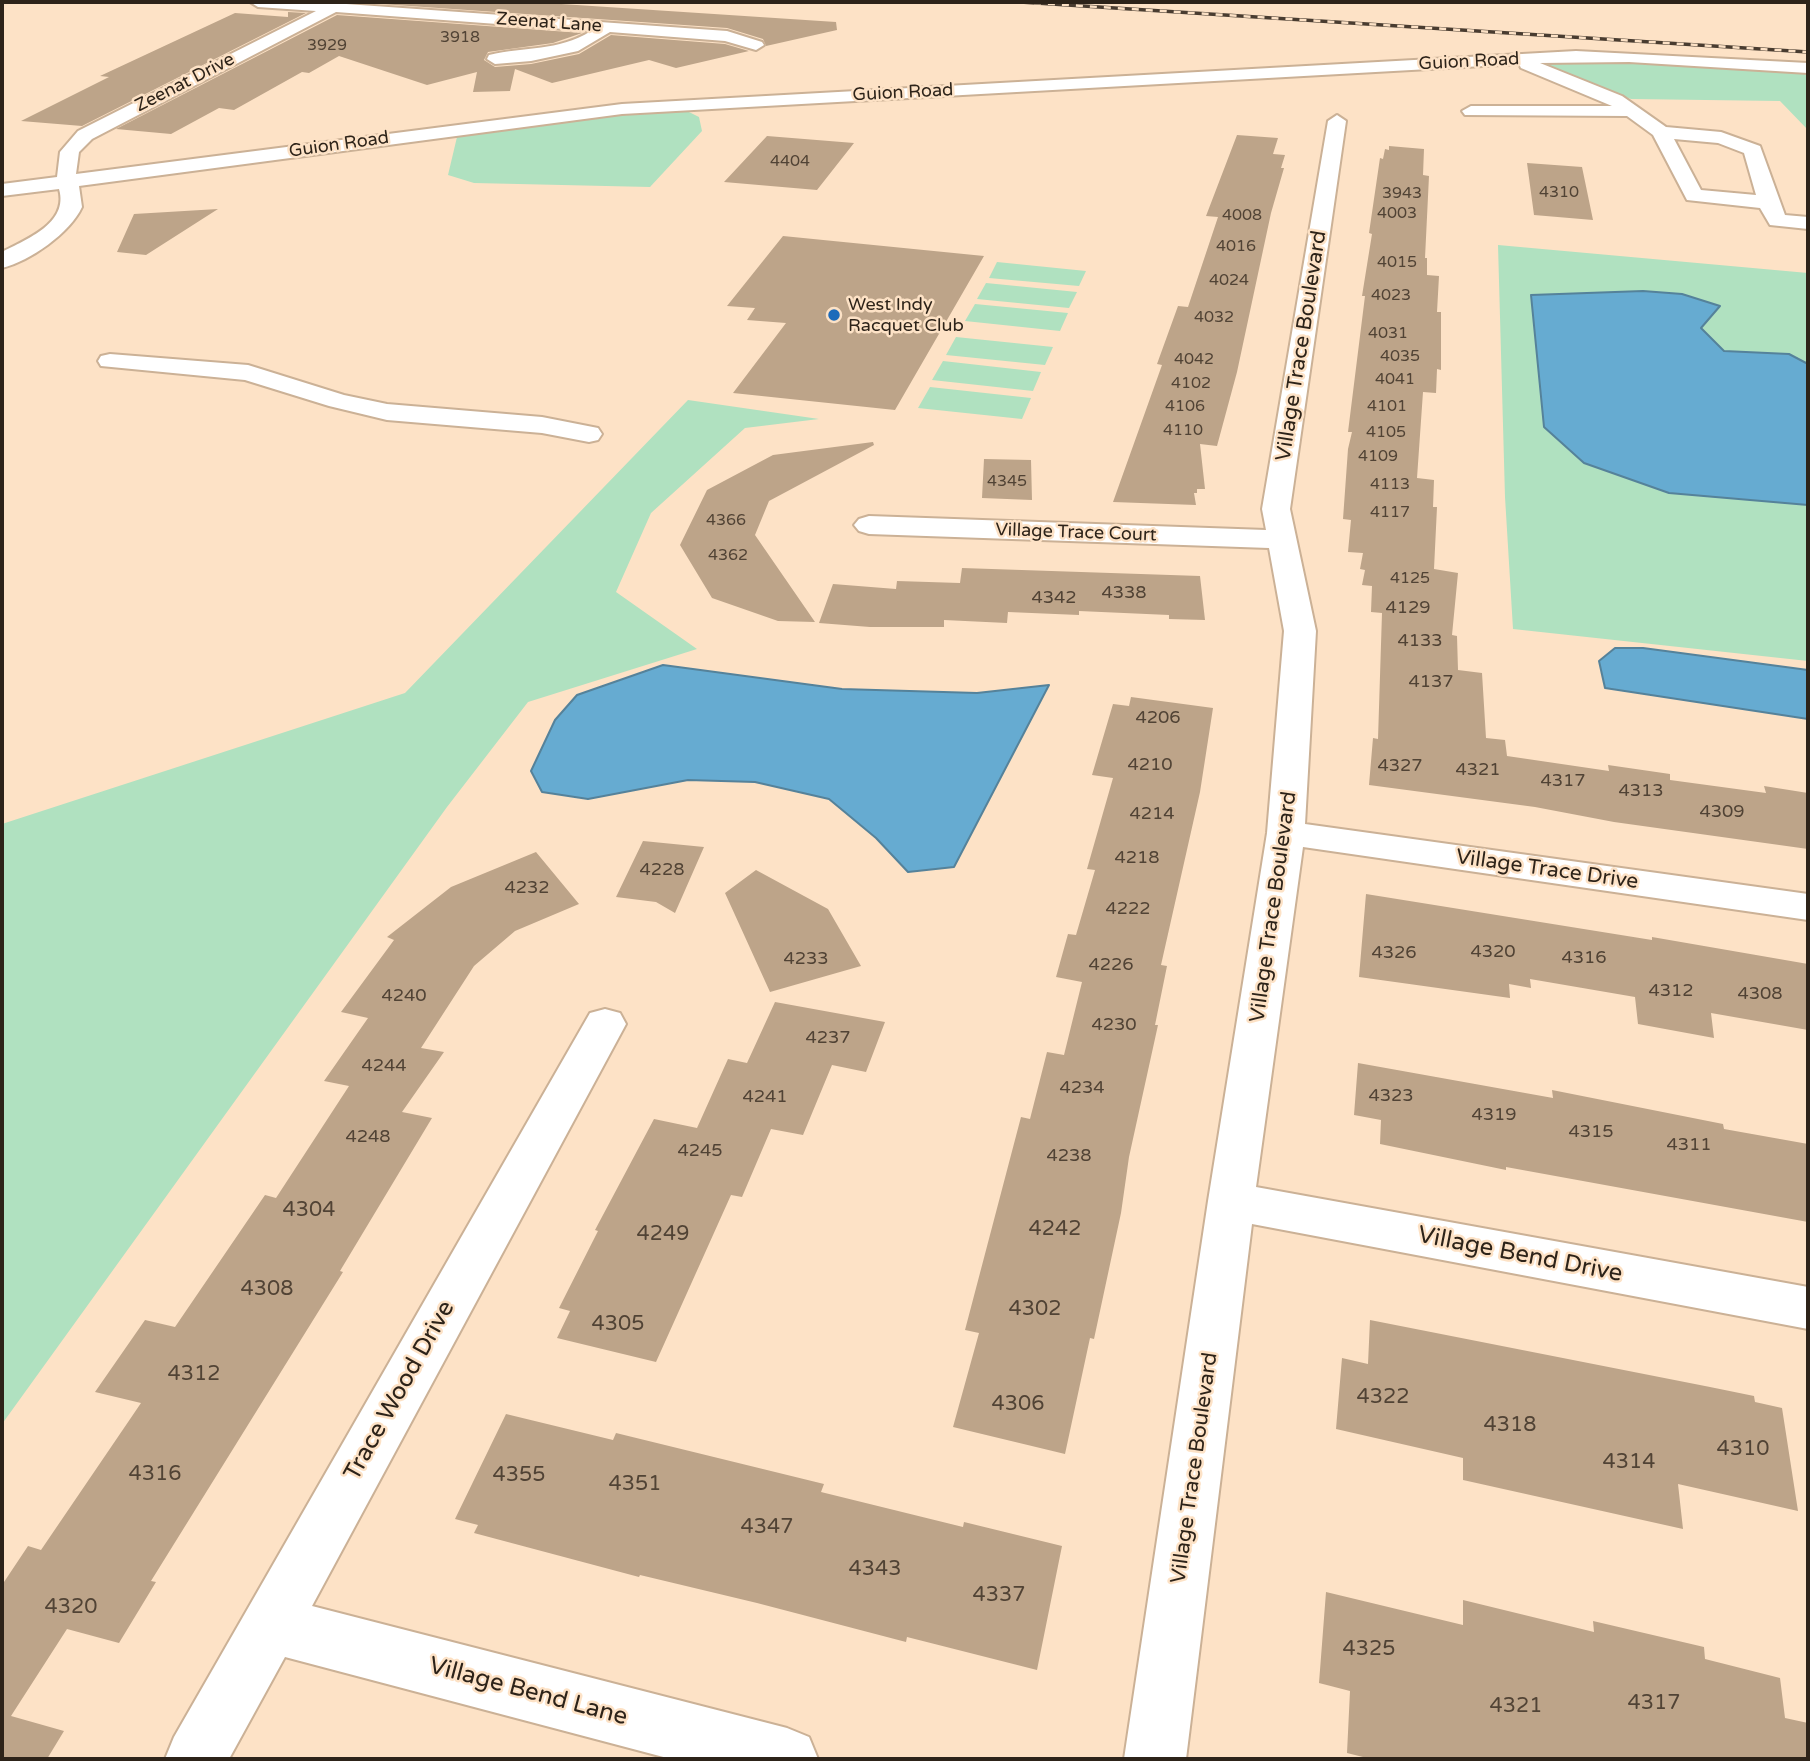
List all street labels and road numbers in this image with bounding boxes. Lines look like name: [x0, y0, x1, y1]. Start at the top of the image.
street label: Zeenat Lane: [495, 9, 603, 37]
street label: Zeenat Drive: [132, 49, 238, 117]
street label: Guion Road: [1418, 49, 1520, 75]
street label: Guion Road: [852, 80, 954, 106]
street label: Guion Road: [288, 127, 390, 163]
street label: Village Trace Boulevard: [1271, 229, 1333, 463]
street label: Village Trace Court: [995, 519, 1157, 547]
street label: Village Trace Boulevard: [1245, 790, 1303, 1024]
street label: Village Trace Drive: [1454, 845, 1640, 895]
street label: Village Bend Drive: [1415, 1221, 1625, 1289]
street label: Trace Wood Drive: [339, 1296, 461, 1486]
street label: Village Trace Boulevard: [1166, 1351, 1224, 1585]
street label: Village Bend Lane: [426, 1652, 630, 1732]

